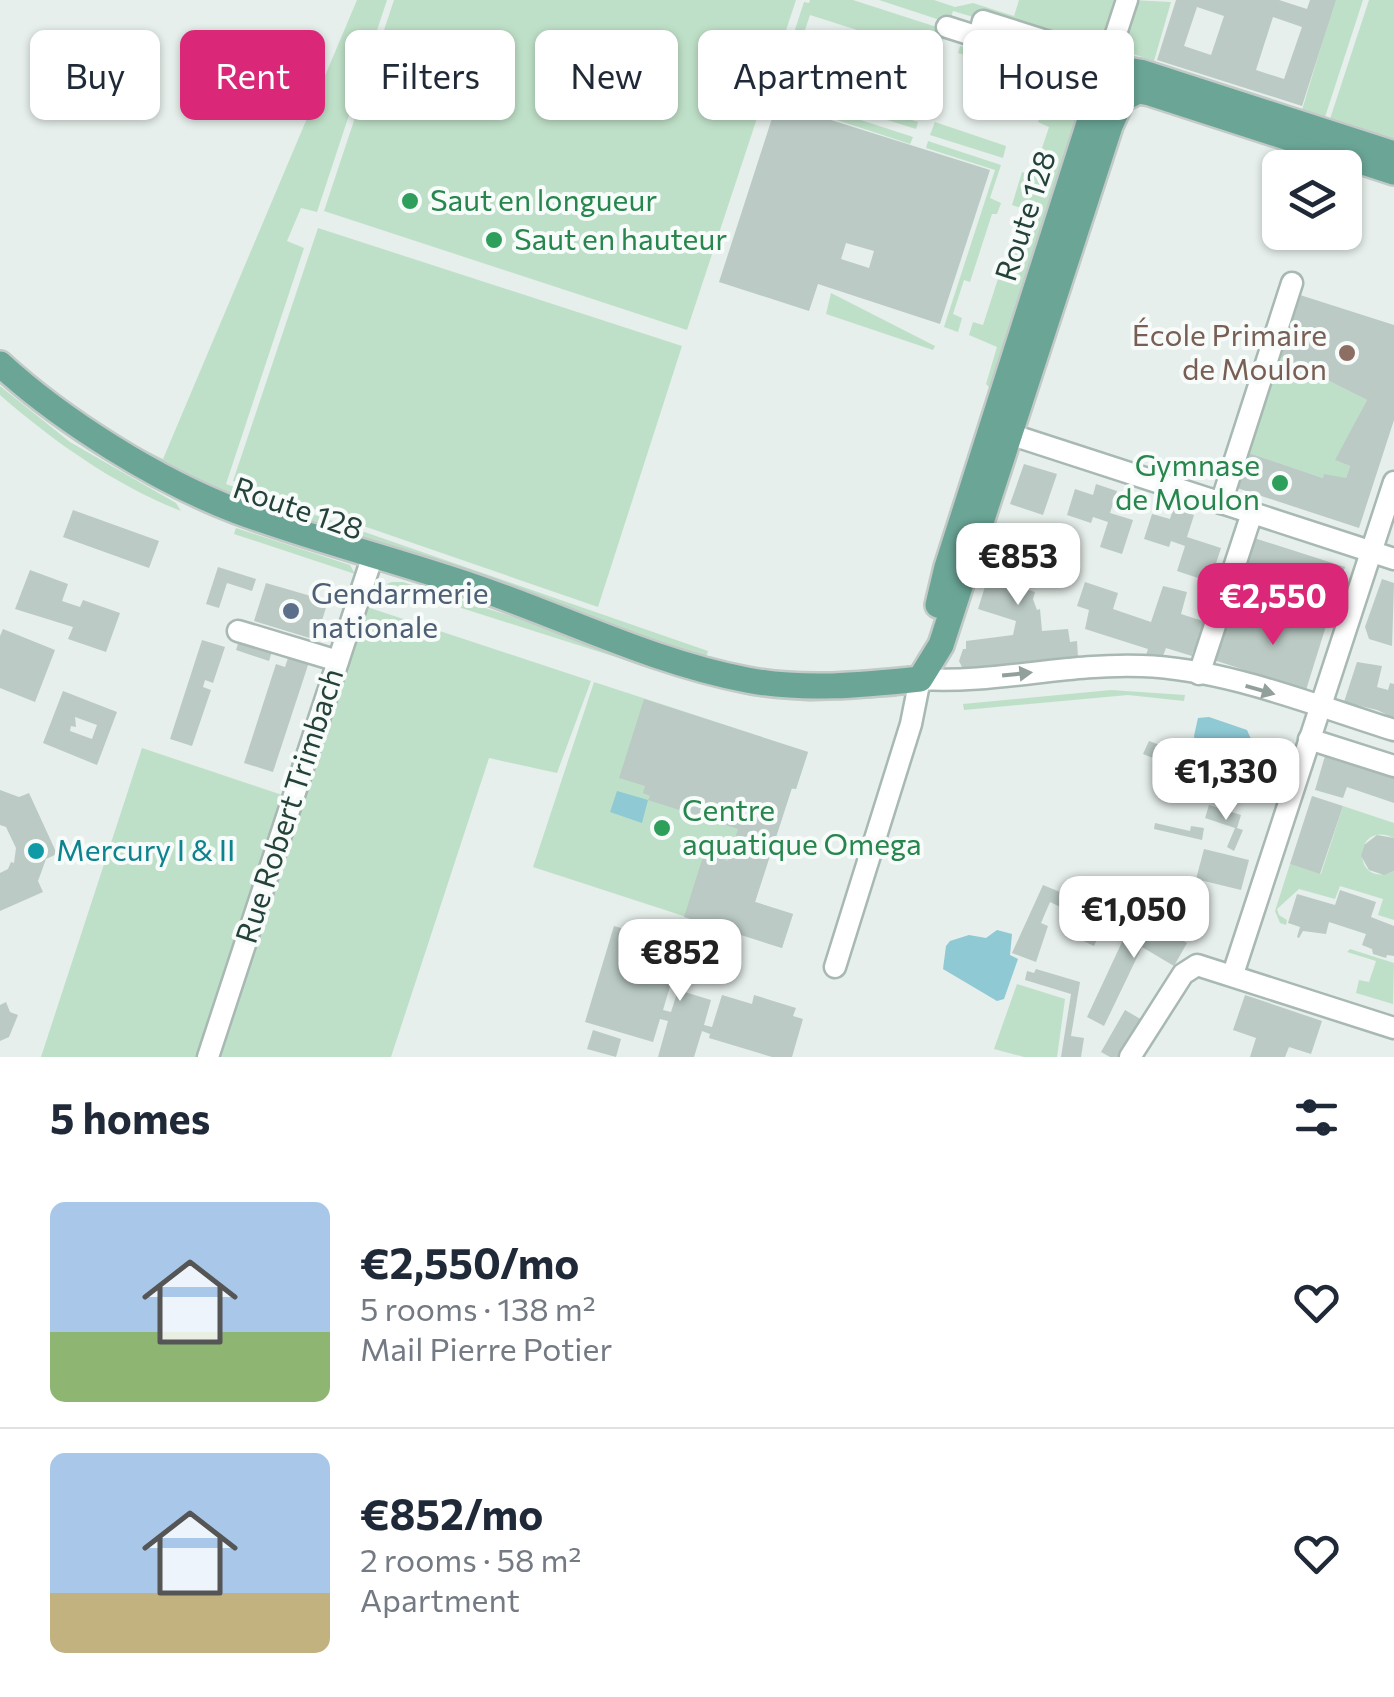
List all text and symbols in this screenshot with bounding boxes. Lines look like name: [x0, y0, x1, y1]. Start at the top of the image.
chip: Buy: [30, 30, 160, 120]
chip: Rent: [180, 30, 325, 120]
chip: Filters: [345, 30, 515, 120]
chip: New: [535, 30, 678, 120]
chip: Apartment: [698, 30, 943, 120]
chip: House: [963, 30, 1134, 120]
street label: Route 128: [985, 145, 1062, 285]
map controls: [1262, 150, 1362, 250]
button: layers: [1262, 150, 1362, 250]
place label: Saut en longueur: [430, 180, 657, 217]
marker: Saut en longueur: [399, 190, 421, 212]
place label: Saut en hauteur: [514, 219, 727, 256]
marker: Saut en hauteur: [483, 229, 505, 251]
place label: École Primaire de Moulon: [1132, 315, 1327, 386]
marker: École Primaire de Moulon: [1336, 342, 1358, 364]
place label: Gymnase de Moulon: [1115, 445, 1260, 516]
street label: Route 128: [229, 467, 369, 546]
marker: Gymnase de Moulon: [1269, 472, 1291, 494]
pin: €853: [959, 523, 1077, 608]
text: €853: [978, 535, 1058, 575]
pin: €2,550: [1192, 563, 1354, 648]
place label: Gendarmerie nationale: [311, 573, 489, 644]
text: €2,550: [1219, 575, 1327, 615]
marker: Gendarmerie nationale: [280, 600, 302, 622]
street label: Rue Robert Trimbach: [226, 663, 350, 947]
one-way arrow: [1002, 666, 1033, 682]
one-way arrow: [1245, 682, 1276, 698]
pin: €1,330: [1145, 738, 1307, 823]
text: €1,330: [1174, 750, 1278, 790]
place label: Centre aquatique Omega: [682, 790, 922, 861]
marker: Centre aquatique Omega: [651, 817, 673, 839]
place label: Mercury I & II: [56, 830, 235, 867]
marker: Mercury I & II: [25, 840, 47, 862]
pin: €1,050: [1053, 876, 1215, 961]
text: €1,050: [1081, 888, 1187, 928]
pin: €852: [621, 919, 739, 1004]
text: €852: [640, 931, 720, 971]
icon: filters: [1289, 1090, 1344, 1145]
text: 5 homes: [50, 1091, 210, 1143]
text: €2,550/mo: [360, 1236, 579, 1288]
icon: home: [130, 1242, 250, 1362]
icon: heart: [1289, 1275, 1344, 1330]
text: 5 rooms · 138 m²: [360, 1288, 596, 1328]
text: Mail Pierre Potier: [360, 1328, 612, 1368]
text: €852/mo: [360, 1487, 543, 1539]
icon: home: [130, 1493, 250, 1613]
icon: heart: [1289, 1526, 1344, 1581]
text: 2 rooms · 58 m²: [360, 1539, 581, 1579]
text: Apartment: [360, 1579, 520, 1619]

